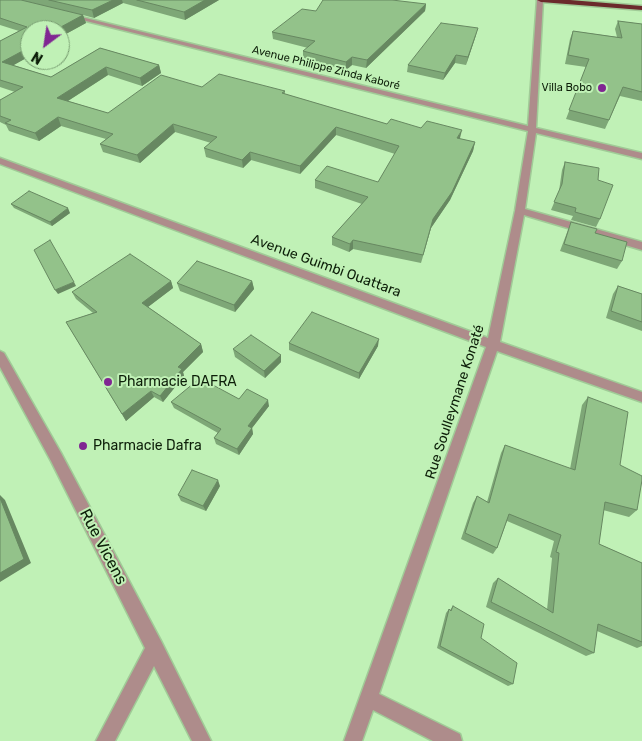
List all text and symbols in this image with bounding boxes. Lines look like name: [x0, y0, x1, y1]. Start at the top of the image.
north arrow: [20, 20, 70, 70]
street label: Avenue Philippe Zinda Kaboré: [251, 43, 401, 93]
text: N: [29, 48, 46, 67]
place label: Villa Bobo: [542, 81, 592, 95]
marker: Villa Bobo: [596, 82, 608, 94]
street label: Avenue Guimbi Ouattara: [249, 231, 403, 301]
street label: Rue Soulleymane Konaté: [422, 323, 488, 481]
place label: Pharmacie DAFRA: [118, 374, 237, 390]
marker: Pharmacie DAFRA: [102, 376, 114, 388]
place label: Pharmacie Dafra: [93, 438, 202, 454]
marker: Pharmacie Dafra: [77, 440, 89, 452]
street label: Rue Vicens: [75, 506, 131, 588]

